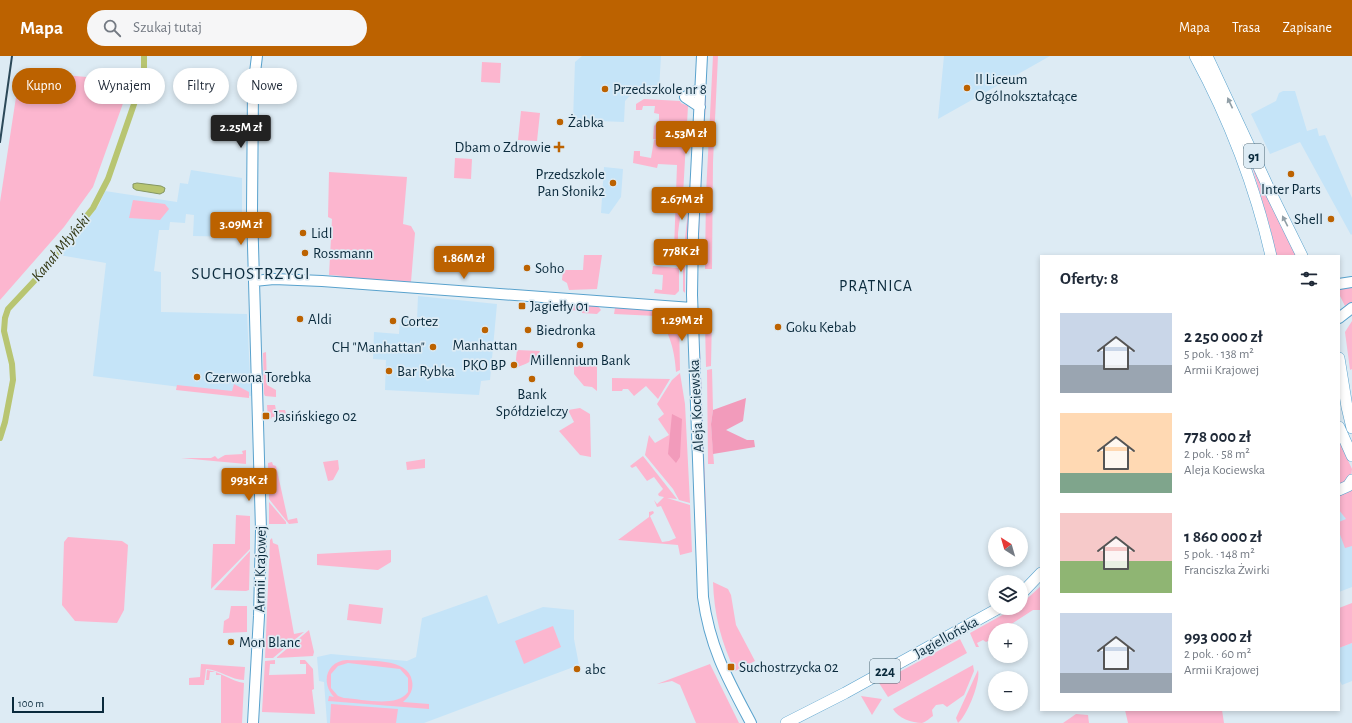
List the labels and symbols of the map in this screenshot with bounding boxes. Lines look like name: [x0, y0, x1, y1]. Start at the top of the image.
place label: II Liceum Ogólnokształcące: [975, 72, 1078, 104]
place label: Przedszkole nr 8: [613, 82, 707, 97]
marker: II Liceum Ogólnokształcące: [962, 83, 972, 93]
marker: Przedszkole nr 8: [600, 84, 610, 94]
one-way arrow: [1227, 98, 1233, 109]
place label: Żabka: [568, 113, 604, 130]
pin: 2.25M zł: [200, 115, 282, 149]
marker: Żabka: [555, 117, 565, 127]
pin: 2.53M zł: [645, 121, 727, 155]
place label: Dbam o Zdrowie: [455, 140, 551, 155]
marker: Dbam o Zdrowie: [554, 142, 564, 152]
road number: 91: [1244, 144, 1264, 168]
place label: Przedszkole Pan Słonik2: [536, 167, 605, 199]
marker: Inter Parts: [1286, 169, 1296, 179]
marker: Przedszkole Pan Słonik2: [608, 178, 618, 188]
place label: Inter Parts: [1261, 182, 1321, 197]
pin: 2.67M zł: [641, 187, 723, 221]
water label: Kanał Młyński: [28, 211, 93, 284]
pin: 3.09M zł: [200, 212, 282, 246]
place label: Shell: [1294, 212, 1323, 227]
marker: Shell: [1326, 214, 1336, 224]
one-way arrow: [1282, 215, 1288, 227]
place label: Lidl: [311, 226, 332, 241]
marker: Lidl: [298, 228, 308, 238]
pin: 778K zł: [644, 239, 718, 273]
place label: Rossmann: [313, 246, 373, 261]
pin: 1.86M zł: [423, 246, 505, 280]
marker: Rossmann: [300, 248, 310, 258]
place label: Soho: [535, 261, 564, 276]
marker: Soho: [522, 263, 532, 273]
district label: SUCHOSTRZYGI: [191, 265, 311, 282]
district label: PRĄTNICA: [839, 278, 913, 294]
place label: Jagiełły 01: [530, 299, 589, 314]
marker: Jagiełły 01: [517, 301, 527, 311]
pin: 1.29M zł: [641, 308, 723, 342]
place label: Aldi: [308, 312, 332, 327]
marker: Aldi: [295, 314, 305, 324]
place label: Cortez: [401, 314, 438, 329]
marker: Cortez: [388, 316, 398, 326]
place label: Goku Kebab: [786, 320, 856, 335]
marker: Goku Kebab: [773, 322, 783, 332]
place label: Biedronka: [536, 323, 596, 338]
marker: Manhattan: [480, 325, 490, 335]
marker: Biedronka: [523, 325, 533, 335]
place label: Manhattan: [452, 338, 518, 353]
place label: CH "Manhattan": [332, 340, 425, 355]
marker: Millennium Bank: [575, 340, 585, 350]
marker: CH "Manhattan": [428, 342, 438, 352]
place label: Millennium Bank: [530, 353, 630, 368]
place label: PKO BP: [462, 358, 506, 373]
street label: Aleja Kociewska: [687, 359, 706, 453]
marker: PKO BP: [509, 360, 519, 370]
place label: Bar Rybka: [397, 364, 455, 379]
marker: Bar Rybka: [384, 366, 394, 376]
place label: Czerwona Torebka: [205, 370, 311, 385]
marker: Czerwona Torebka: [192, 372, 202, 382]
marker: Bank Spółdzielczy: [527, 374, 537, 384]
place label: Bank Spółdzielczy: [496, 387, 569, 419]
place label: Jasińskiego 02: [274, 409, 357, 424]
marker: Jasińskiego 02: [261, 411, 271, 421]
pin: 993K zł: [212, 468, 286, 502]
street label: Armii Krajowej: [252, 526, 269, 612]
north arrow: [988, 527, 1028, 567]
street label: Jagiellońska: [912, 614, 981, 661]
place label: Mon Blanc: [239, 635, 300, 650]
marker: Mon Blanc: [226, 637, 236, 647]
road number: 224: [870, 659, 900, 683]
place label: Suchostrzycka 02: [739, 660, 839, 675]
place label: abc: [585, 662, 606, 677]
marker: Suchostrzycka 02: [726, 662, 736, 672]
marker: abc: [572, 664, 582, 674]
scale bar: [12, 695, 104, 714]

